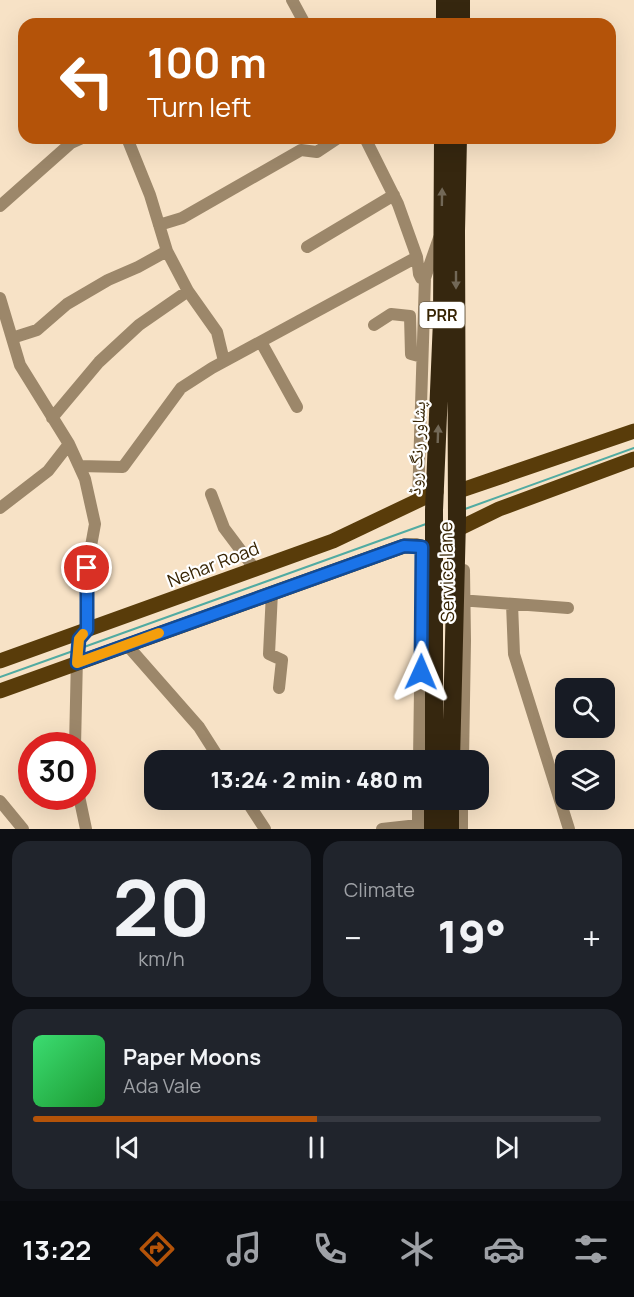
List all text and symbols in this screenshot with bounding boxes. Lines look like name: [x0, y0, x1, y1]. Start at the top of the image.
text: 100 m: [147, 33, 267, 91]
icon: left: [48, 42, 126, 120]
text: Turn left: [147, 88, 251, 125]
one-way arrow: [438, 187, 447, 206]
one-way arrow: [451, 271, 461, 290]
road number: PRR: [420, 302, 464, 328]
street label: پشاور رنگ روڈ: [402, 400, 431, 496]
one-way arrow: [433, 424, 443, 443]
street label: Service lane: [433, 521, 459, 623]
street label: Nehar Road: [164, 536, 262, 592]
pin: [61, 542, 112, 593]
icon: arrive: [70, 551, 103, 584]
position arrow: [389, 640, 453, 704]
map controls: [555, 678, 615, 810]
button: search: [555, 678, 615, 738]
speed limit sign: 30: [18, 732, 96, 810]
button: layers: [555, 750, 615, 810]
text: 13:24 · 2 min · 480 m: [210, 765, 423, 795]
text: 20: [113, 853, 210, 959]
text: Climate: [344, 876, 415, 903]
text: 19°: [438, 905, 506, 967]
text: −: [344, 915, 362, 960]
text: +: [582, 915, 601, 960]
text: km/h: [138, 945, 185, 972]
text: Paper Moons: [123, 1042, 261, 1072]
text: Ada Vale: [123, 1072, 201, 1099]
icon: previous: [111, 1131, 144, 1164]
icon: pause: [300, 1131, 333, 1164]
icon: next: [490, 1131, 523, 1164]
icon: directions: [136, 1228, 178, 1270]
icon: music: [223, 1228, 265, 1270]
icon: phone: [309, 1228, 351, 1270]
icon: climate: [396, 1228, 438, 1270]
icon: car: [483, 1228, 525, 1270]
icon: filters: [570, 1228, 612, 1270]
text: 13:22: [22, 1231, 91, 1268]

